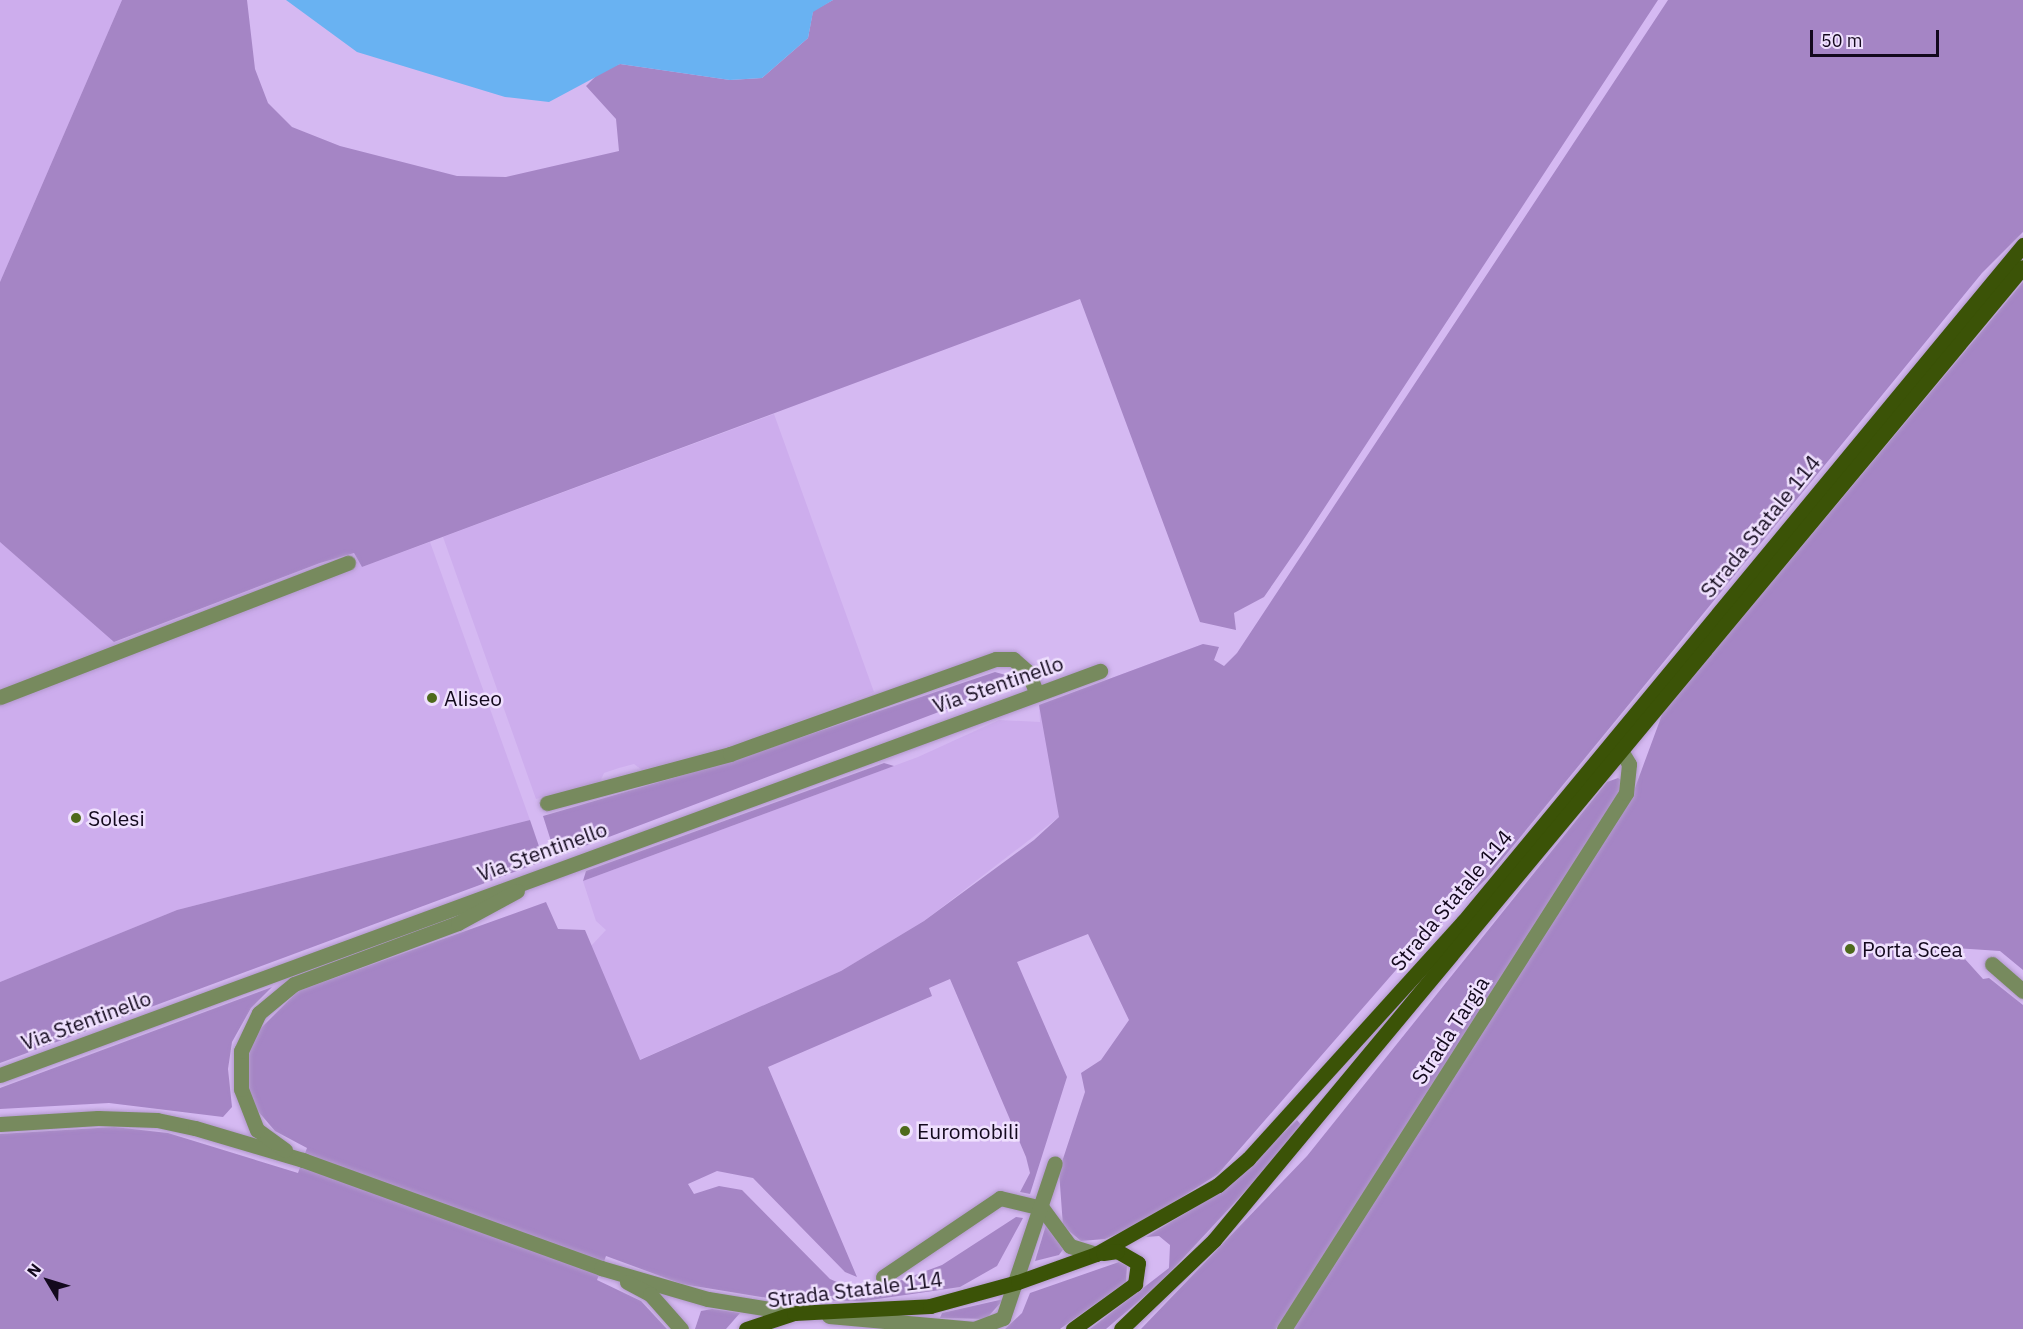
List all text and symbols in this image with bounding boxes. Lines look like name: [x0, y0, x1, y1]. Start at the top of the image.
scale bar: [1813, 18, 1942, 56]
text: 50 m: [1821, 29, 1863, 52]
street label: Strada Statale 114: [1695, 450, 1825, 602]
street label: Via Stentinello: [929, 650, 1067, 718]
place label: Aliseo: [444, 685, 502, 711]
marker: Aliseo: [425, 691, 439, 705]
place label: Solesi: [88, 805, 145, 831]
marker: Solesi: [69, 811, 83, 825]
street label: Via Stentinello: [474, 816, 610, 886]
street label: Strada Statale 114: [1385, 824, 1517, 976]
place label: Porta Scea: [1862, 936, 1963, 962]
marker: Porta Scea: [1843, 942, 1857, 956]
street label: Strada Targia: [1406, 971, 1494, 1089]
street label: Via Stentinello: [18, 985, 154, 1055]
place label: Euromobili: [917, 1118, 1019, 1144]
marker: Euromobili: [898, 1124, 912, 1138]
north arrow: [18, 1251, 78, 1311]
text: N: [22, 1259, 45, 1281]
street label: Strada Statale 114: [766, 1266, 944, 1312]

